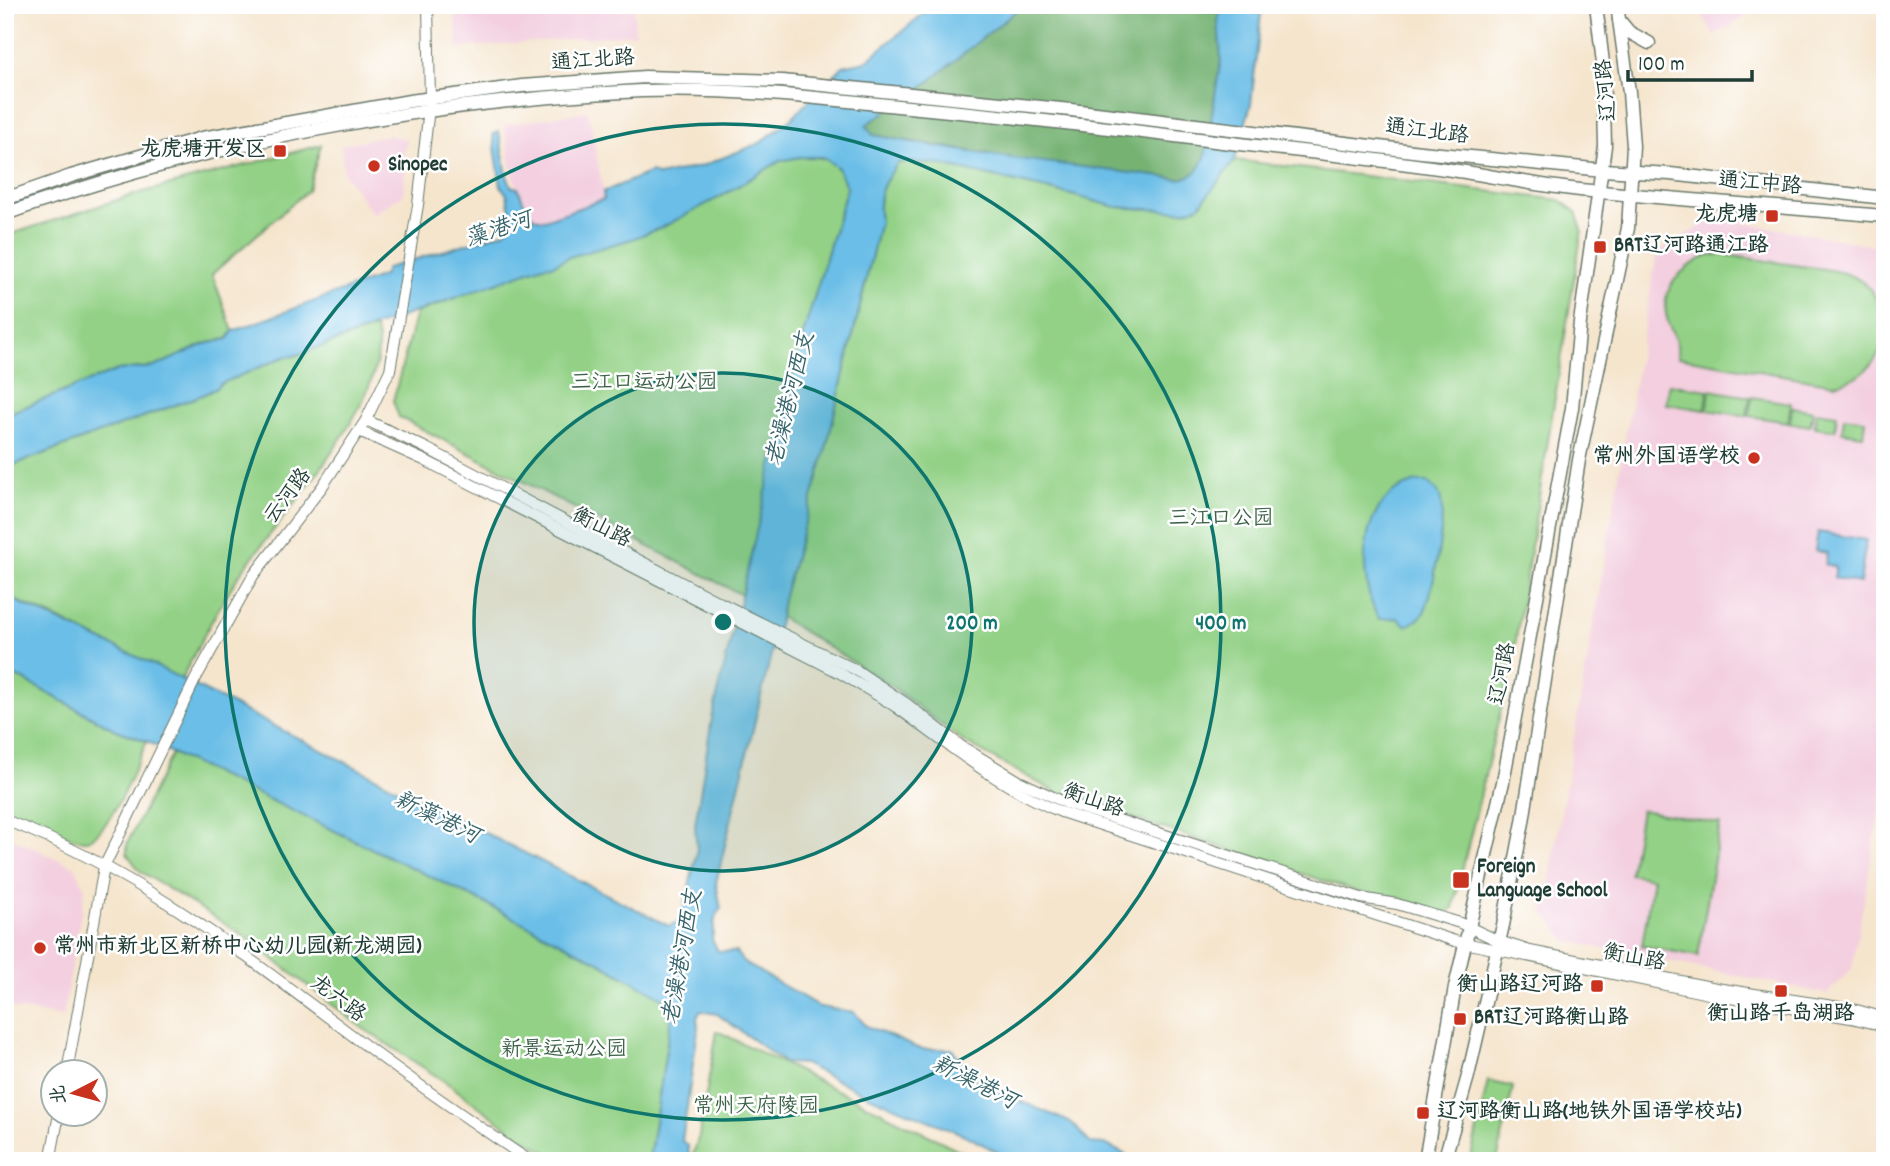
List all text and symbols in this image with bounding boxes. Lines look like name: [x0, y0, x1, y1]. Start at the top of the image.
scale bar: [1628, 38, 1752, 82]
street label: 通江北路: [550, 44, 636, 80]
text: 100 m: [1638, 51, 1685, 81]
street label: 辽河路: [1590, 57, 1626, 123]
street label: 通江北路: [1383, 113, 1471, 153]
place label: 龙虎塘开发区: [140, 136, 266, 166]
marker: 龙虎塘开发区: [272, 143, 288, 159]
place label: Sinopec: [388, 151, 448, 181]
marker: Sinopec: [366, 158, 382, 174]
street label: 通江中路: [1717, 166, 1803, 204]
place label: 龙虎塘: [1695, 201, 1758, 231]
water label: 藻港河: [461, 203, 541, 257]
marker: 龙虎塘: [1764, 208, 1780, 224]
place label: BRT辽河路通江路: [1614, 232, 1769, 262]
marker: BRT辽河路通江路: [1592, 239, 1608, 255]
water label: 老澡港河西支: [759, 328, 825, 470]
park label: 三江口运动公园: [571, 369, 718, 399]
place label: 常州外国语学校: [1593, 443, 1740, 473]
marker: 常州外国语学校: [1746, 450, 1762, 466]
street label: 云河路: [258, 463, 320, 531]
street label: 衡山路: [566, 501, 636, 557]
park label: 三江口公园: [1169, 505, 1274, 535]
centre of rings: [711, 610, 735, 634]
text: 200 m: [946, 610, 998, 640]
text: 400 m: [1196, 610, 1246, 640]
street label: 辽河路: [1483, 640, 1525, 708]
street label: 衡山路: [1058, 778, 1128, 826]
water label: 新藻港河: [387, 784, 488, 856]
place label: Foreign Language School: [1477, 853, 1608, 907]
marker: Foreign Language School: [1451, 870, 1471, 890]
water label: 老澡港河西支: [656, 886, 712, 1028]
place label: 常州市新北区新桥中心幼儿园(新龙湖园): [54, 933, 422, 963]
street label: 衡山路: [1600, 938, 1668, 980]
marker: 常州市新北区新桥中心幼儿园(新龙湖园): [32, 940, 48, 956]
street label: 龙六路: [303, 969, 371, 1031]
place label: 衡山路辽河路: [1457, 971, 1583, 1001]
marker: 衡山路辽河路: [1589, 978, 1605, 994]
marker: 衡山路千岛湖路: [1773, 983, 1789, 999]
place label: 衡山路千岛湖路: [1708, 1000, 1855, 1030]
place label: BRT辽河路衡山路: [1474, 1004, 1629, 1034]
marker: BRT辽河路衡山路: [1452, 1011, 1468, 1027]
park label: 新景运动公园: [501, 1036, 627, 1066]
water label: 新澡港河: [926, 1048, 1026, 1121]
north arrow: [38, 1058, 108, 1128]
text: 北: [46, 1084, 75, 1105]
park label: 常州天府陵园: [693, 1093, 819, 1123]
place label: 辽河路衡山路(地铁外国语学校站): [1437, 1098, 1742, 1128]
marker: 辽河路衡山路(地铁外国语学校站): [1415, 1105, 1431, 1121]

